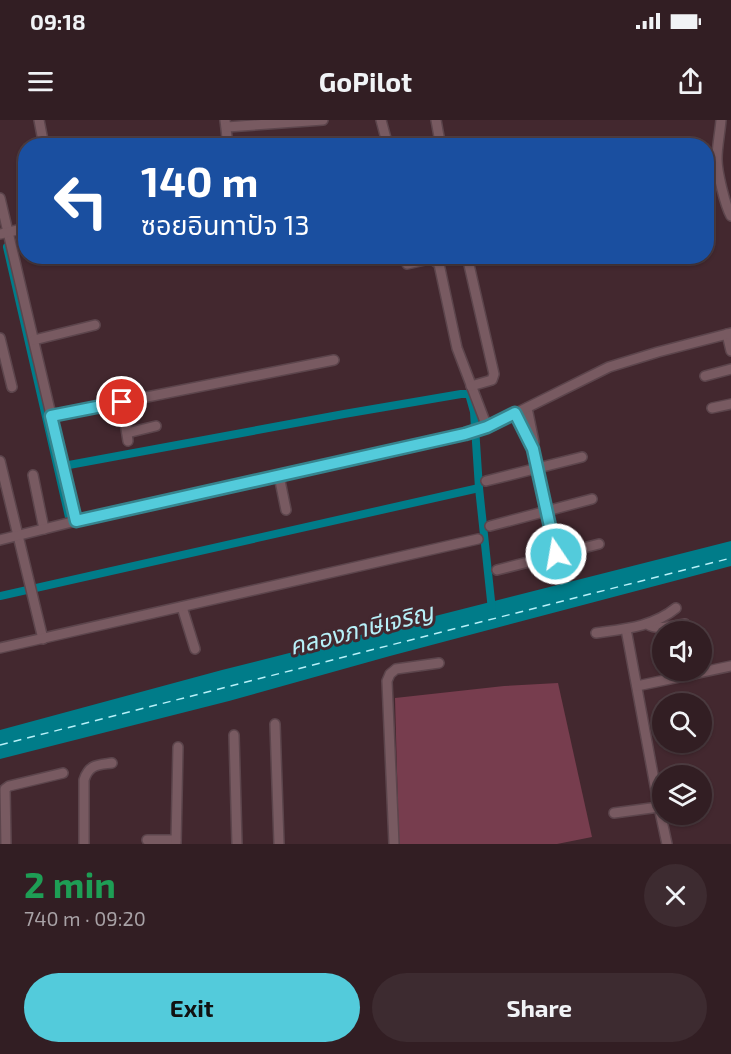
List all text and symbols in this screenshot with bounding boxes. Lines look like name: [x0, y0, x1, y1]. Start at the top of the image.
text: 09:18: [30, 8, 86, 34]
icon: menu: [24, 65, 57, 98]
text: GoPilot: [319, 65, 412, 97]
icon: share: [674, 65, 707, 98]
text: 140 m: [141, 155, 258, 205]
icon: left: [42, 162, 120, 240]
text: ซอยอินทาปัจ 13: [141, 208, 309, 240]
pin: [96, 376, 147, 427]
icon: arrive: [105, 385, 138, 418]
position arrow: [524, 522, 588, 586]
water label: คลองภาษีเจริญ: [286, 596, 437, 660]
map controls: [652, 621, 712, 825]
button: sound: [652, 621, 712, 681]
button: search: [652, 693, 712, 753]
button: layers: [652, 765, 712, 825]
text: 2 min: [24, 862, 116, 905]
button: close: [644, 864, 707, 927]
text: 740 m · 09:20: [24, 906, 146, 930]
button: Exit: [24, 973, 360, 1042]
button: Share: [372, 973, 707, 1042]

